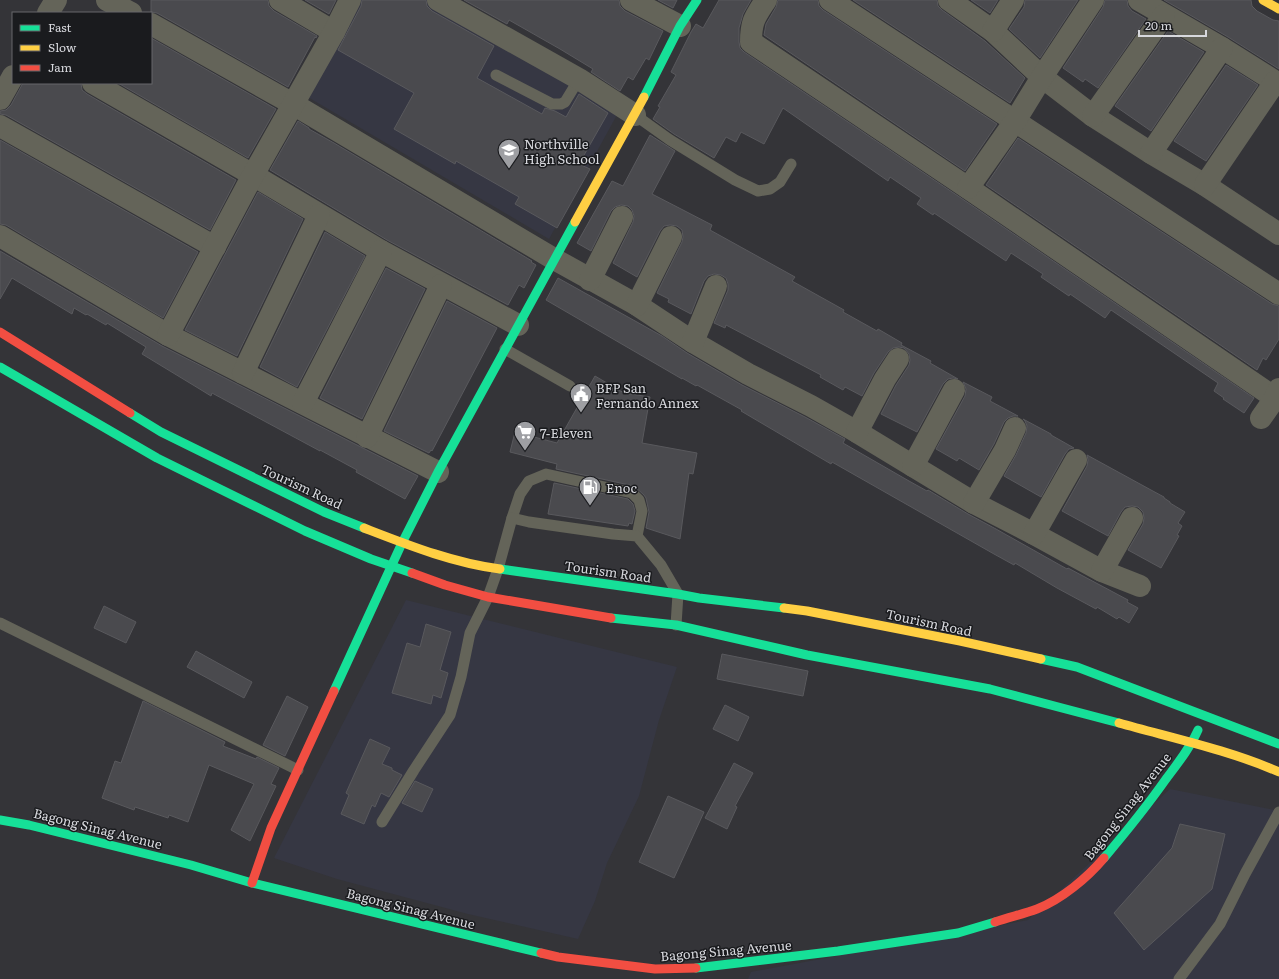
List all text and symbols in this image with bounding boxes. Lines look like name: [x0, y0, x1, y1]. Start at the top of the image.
legend: [12, 12, 152, 84]
scale bar: [1139, 12, 1206, 38]
text: 20 m: [1145, 16, 1172, 34]
text: Fast: [48, 18, 72, 36]
text: Slow: [48, 38, 77, 56]
text: Jam: [48, 58, 73, 76]
place label: Northville High School: [524, 134, 600, 168]
school or university icon: Northville High School: [496, 137, 522, 170]
place label: BFP San Fernando Annex: [596, 378, 699, 412]
public building icon: BFP San Fernando Annex: [568, 381, 594, 414]
supermarket icon: 7-Eleven: [512, 419, 538, 452]
place label: 7-Eleven: [540, 423, 592, 442]
street label: Tourism Road: [258, 459, 346, 513]
fuel station icon: Enoc: [577, 474, 603, 507]
place label: Enoc: [606, 478, 637, 497]
street label: Tourism Road: [563, 555, 653, 587]
street label: Tourism Road: [884, 604, 974, 640]
street label: Bagong Sinag Avenue: [1079, 748, 1175, 864]
street label: Bagong Sinag Avenue: [32, 803, 164, 853]
street label: Bagong Sinag Avenue: [345, 883, 477, 933]
street label: Bagong Sinag Avenue: [660, 935, 793, 965]

